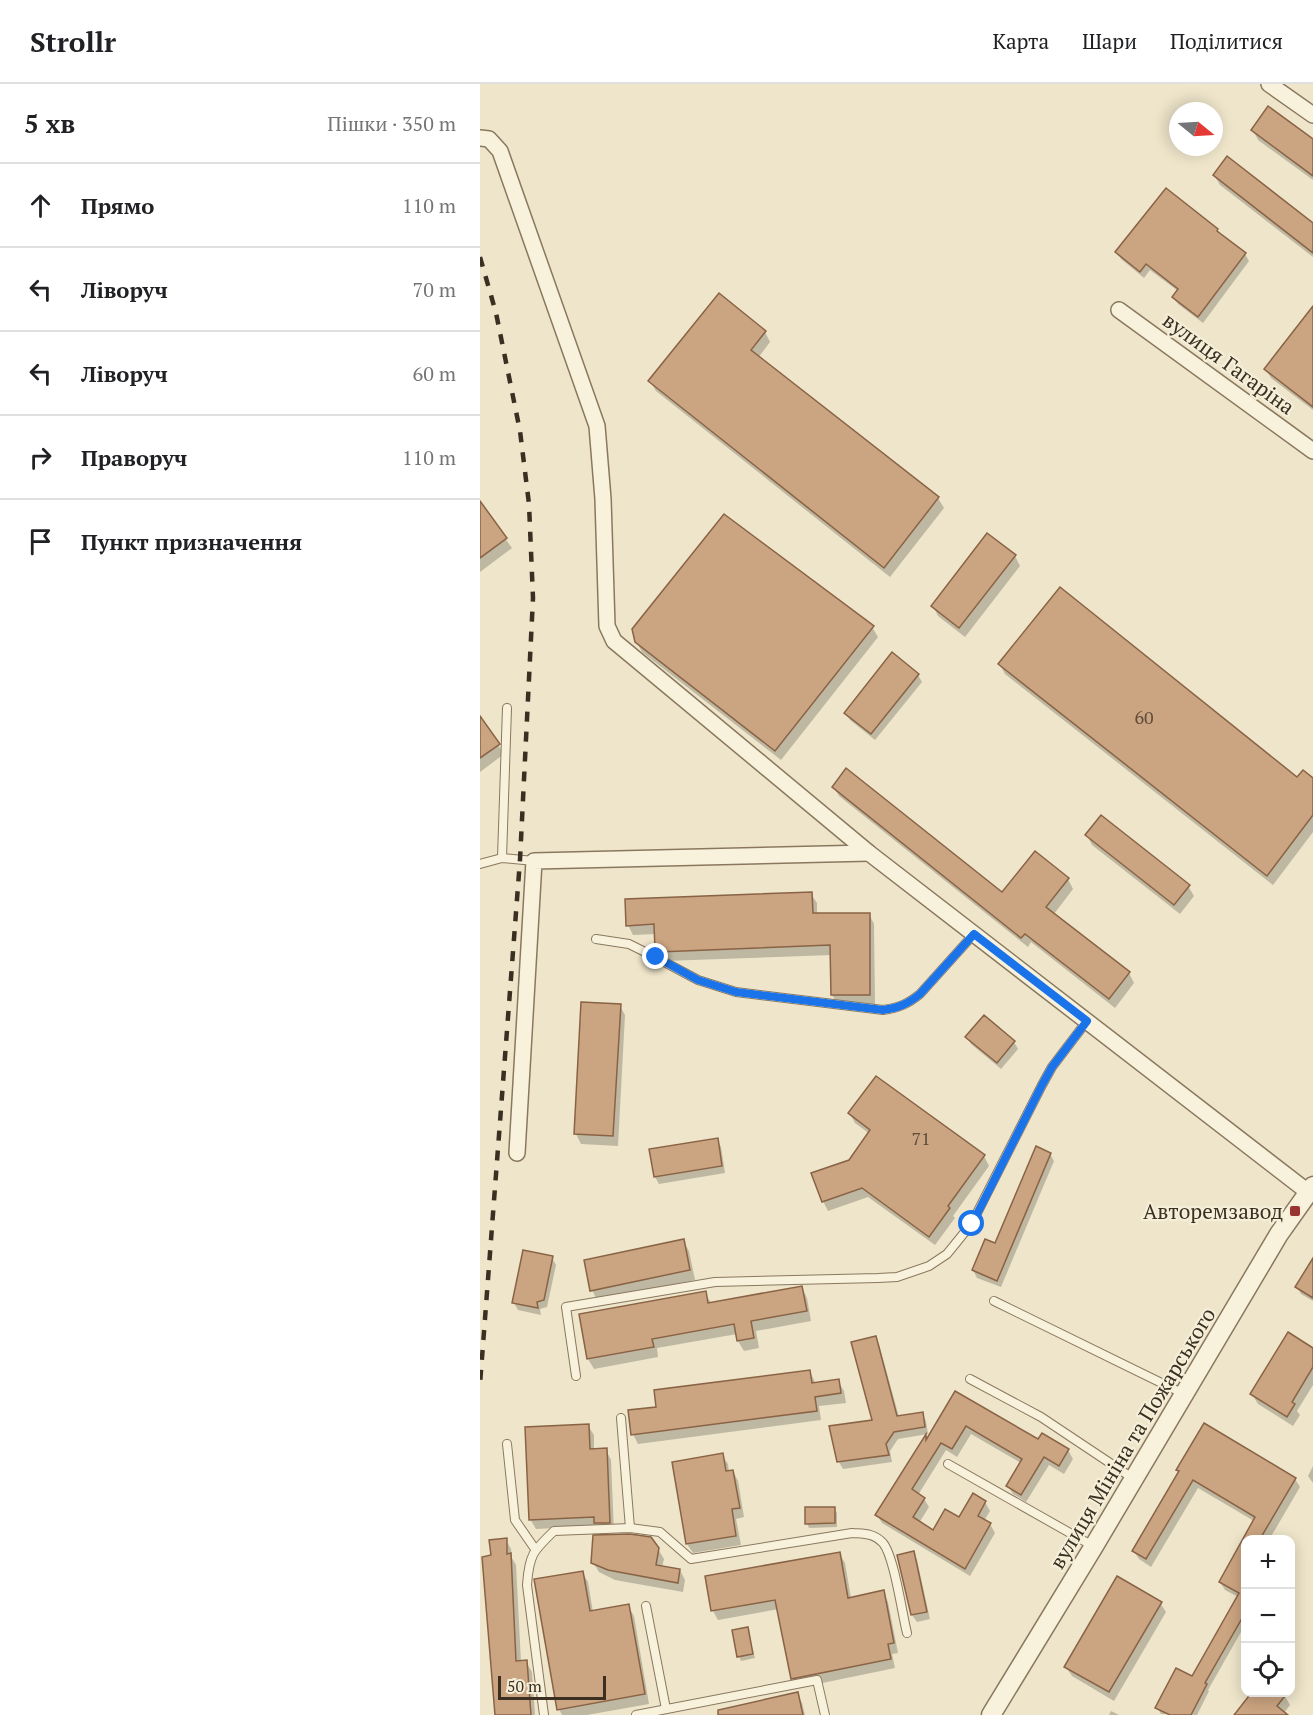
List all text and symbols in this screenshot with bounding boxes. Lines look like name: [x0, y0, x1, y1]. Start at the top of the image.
text: Strollr: [30, 23, 116, 60]
text: Карта: [992, 27, 1049, 55]
text: Шари: [1082, 27, 1137, 55]
text: Поділитися: [1170, 27, 1283, 55]
north arrow: [1169, 102, 1223, 156]
text: 5 хв: [24, 106, 75, 140]
text: Пішки · 350 m: [327, 110, 456, 137]
icon: ahead: [24, 189, 57, 222]
text: Прямо: [81, 191, 154, 220]
text: 110 m: [402, 192, 456, 219]
icon: left: [24, 273, 57, 306]
text: Ліворуч: [81, 275, 168, 304]
text: 70 m: [413, 276, 456, 303]
street label: вулиця Гагаріна: [1157, 306, 1301, 421]
icon: left: [24, 357, 57, 390]
text: Ліворуч: [81, 359, 168, 388]
text: 60 m: [413, 360, 456, 387]
icon: right: [24, 441, 57, 474]
text: Праворуч: [81, 443, 187, 472]
text: 110 m: [402, 444, 456, 471]
icon: arrive: [24, 525, 57, 558]
text: Пункт призначення: [81, 527, 302, 556]
house number: 60: [1134, 705, 1154, 729]
route end: [642, 943, 668, 969]
house number: 71: [911, 1126, 931, 1150]
place label: Авторемзавод: [1143, 1197, 1283, 1225]
marker: Авторемзавод: [1288, 1204, 1302, 1218]
route start: [958, 1210, 984, 1236]
street label: вулиця Мініна та Пожарського: [1043, 1302, 1221, 1574]
map controls: [1241, 1535, 1295, 1697]
button: +: [1241, 1535, 1295, 1589]
button: −: [1241, 1589, 1295, 1643]
button: locate: [1241, 1643, 1295, 1697]
scale bar: [498, 1673, 606, 1700]
text: 50 m: [507, 1675, 542, 1697]

